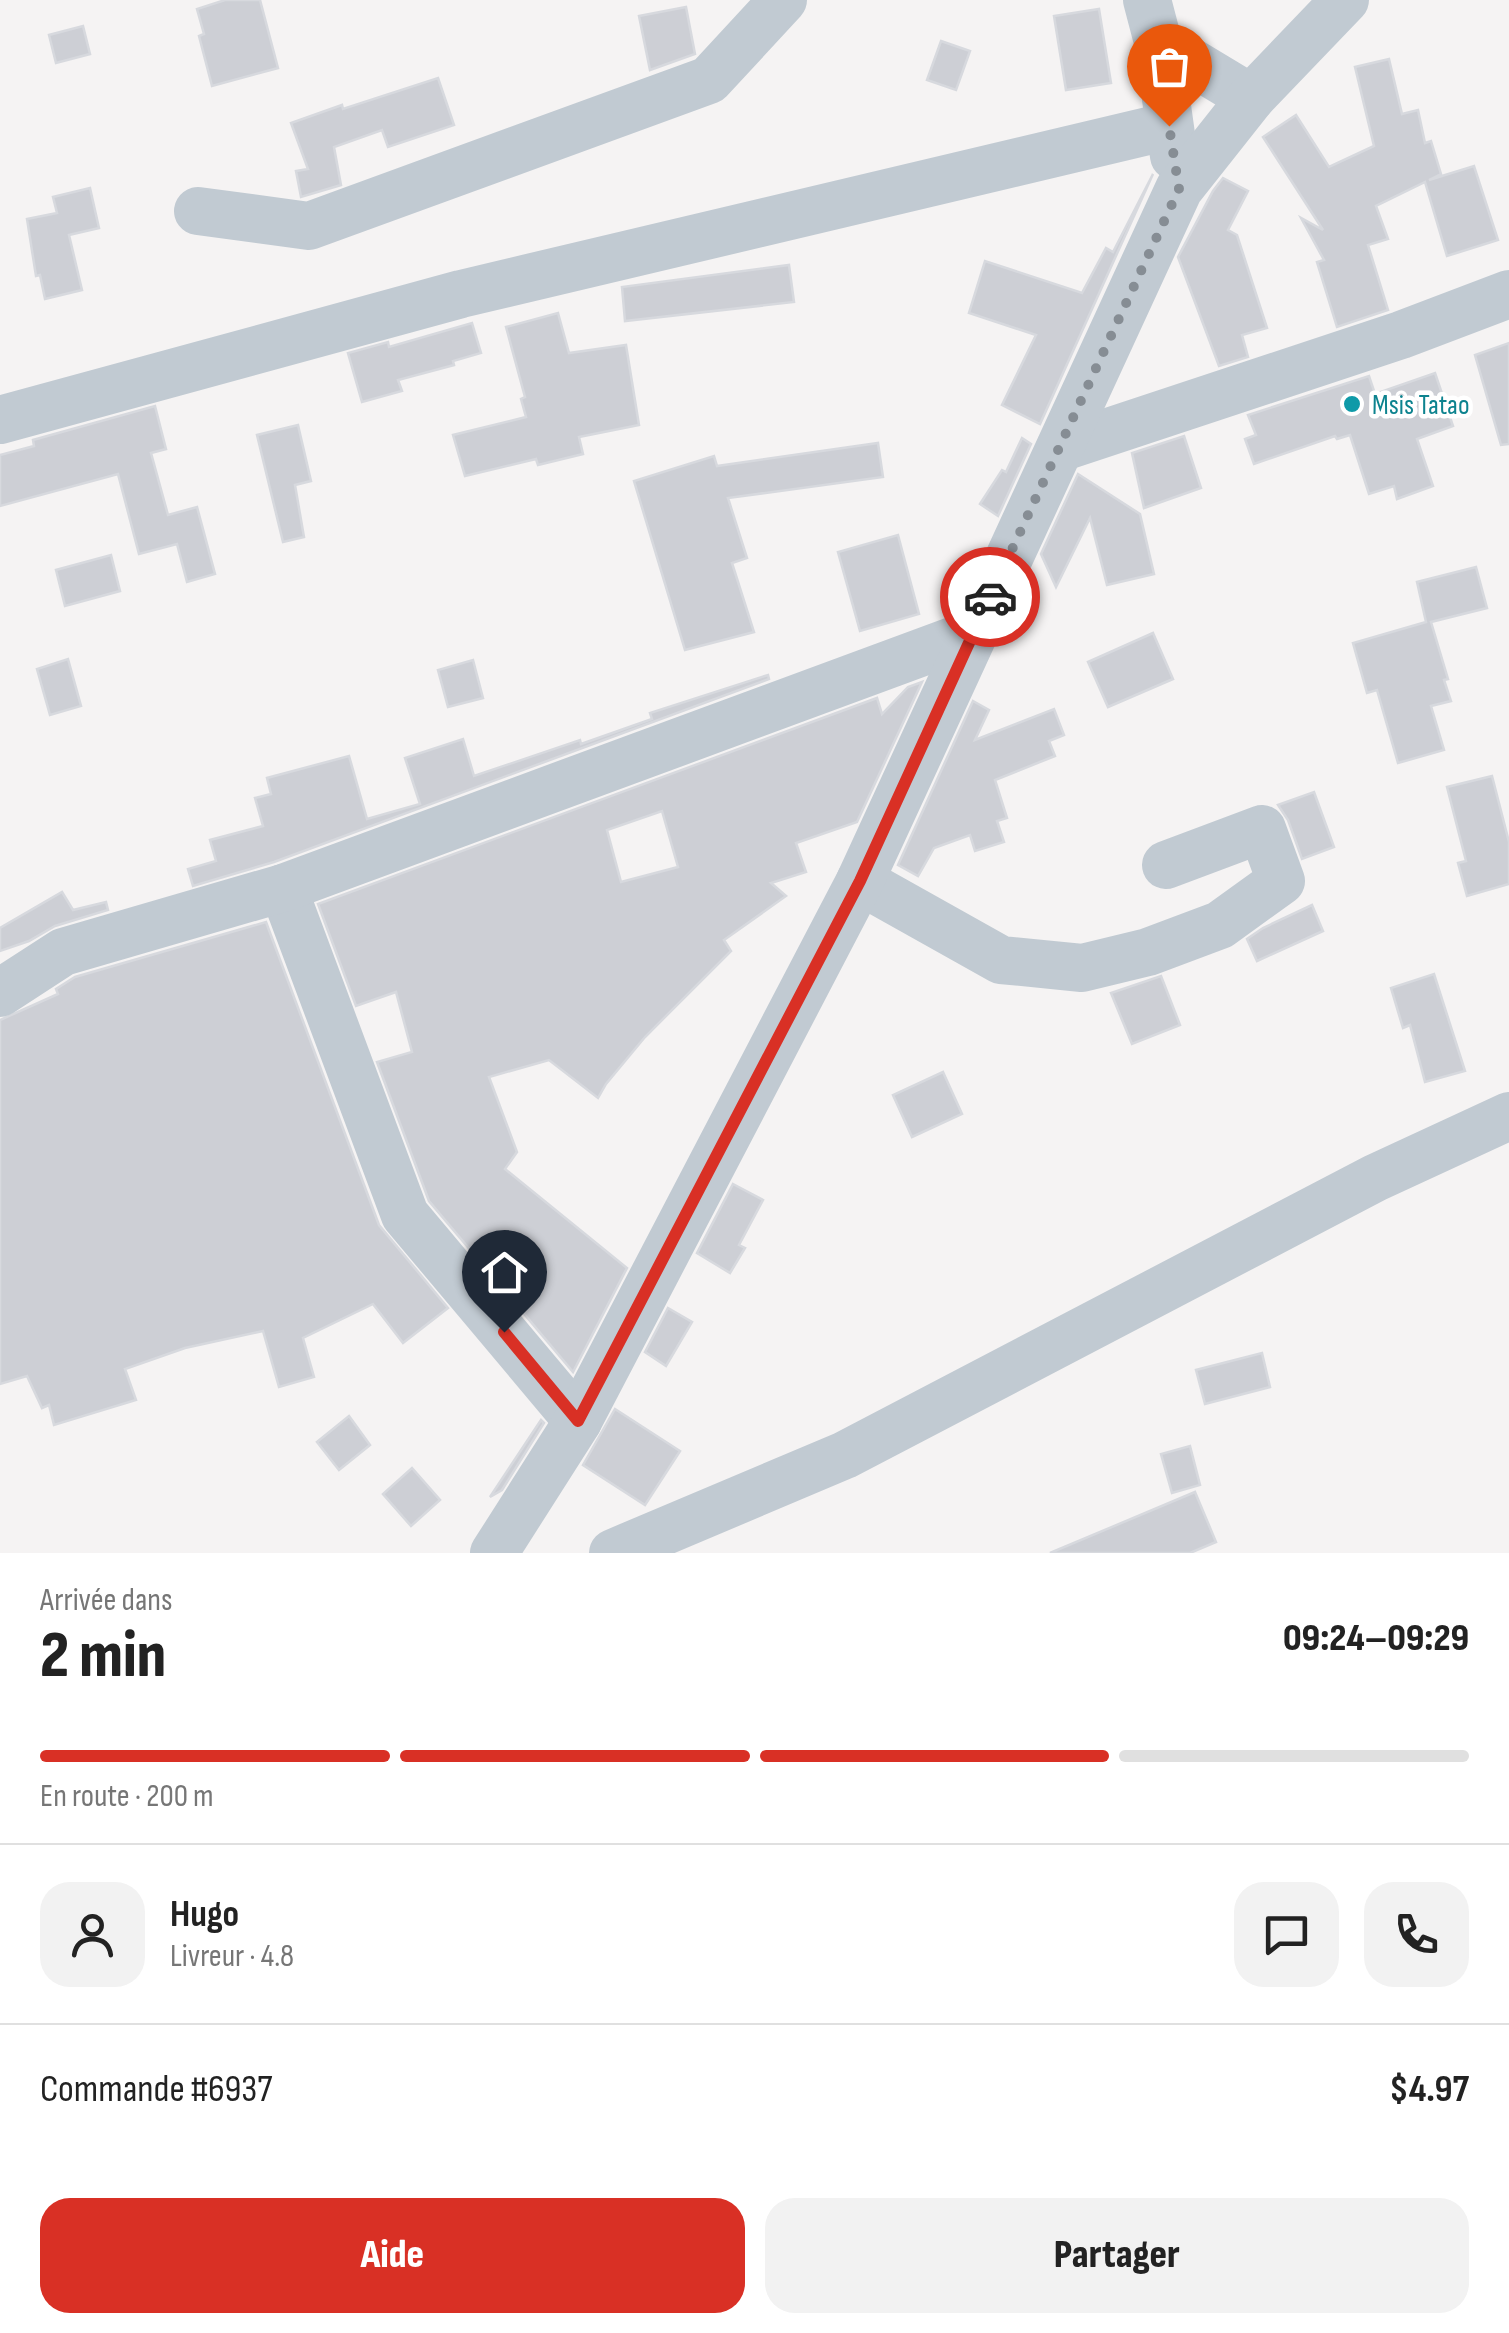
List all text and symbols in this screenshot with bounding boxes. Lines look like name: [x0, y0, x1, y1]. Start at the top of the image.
pin: [1127, 24, 1212, 127]
icon: bag: [1142, 39, 1197, 94]
place label: Msis Tatao: [1372, 389, 1470, 422]
marker: Msis Tatao: [1341, 393, 1363, 415]
courier: [940, 547, 1040, 647]
icon: car: [963, 570, 1018, 625]
pin: [462, 1230, 547, 1333]
icon: home: [477, 1245, 532, 1300]
text: Arrivée dans: [40, 1581, 172, 1620]
text: 09:24–09:29: [1283, 1616, 1469, 1661]
text: 2 min: [40, 1618, 166, 1696]
text: En route · 200 m: [40, 1777, 214, 1816]
button: person: [40, 1882, 145, 1987]
button: chat: [1234, 1882, 1339, 1987]
button: phone: [1364, 1882, 1469, 1987]
text: Hugo: [170, 1892, 239, 1937]
text: Livreur · 4.8: [170, 1937, 294, 1976]
text: Commande #6937: [40, 2067, 272, 2112]
text: $4.97: [1389, 2067, 1469, 2112]
button: Aide: [40, 2198, 745, 2313]
button: Partager: [765, 2198, 1469, 2313]

